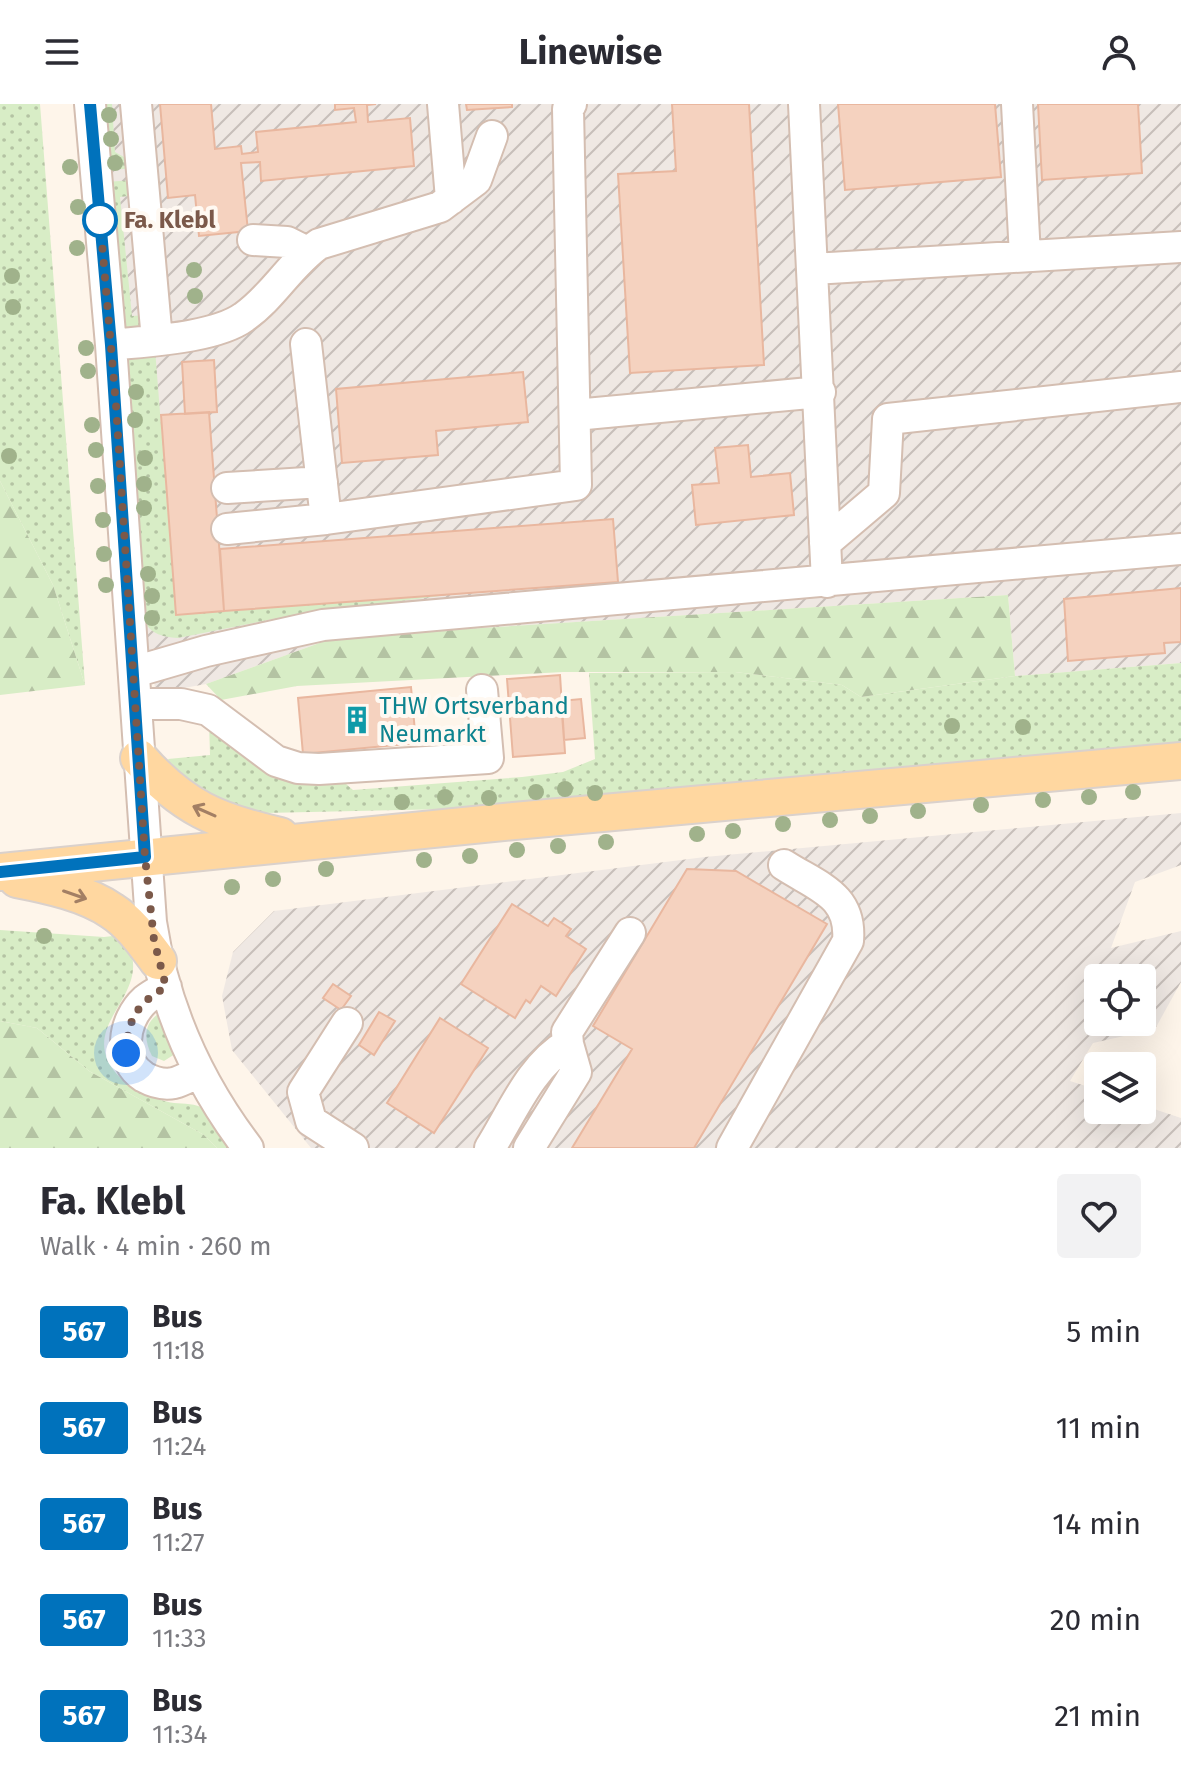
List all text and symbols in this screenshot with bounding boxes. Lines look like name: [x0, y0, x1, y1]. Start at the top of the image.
icon: menu: [40, 30, 84, 74]
text: Linewise: [519, 30, 662, 74]
icon: person: [1097, 30, 1141, 74]
marker: Fa. Klebl: [83, 203, 117, 237]
place label: Fa. Klebl: [124, 206, 217, 234]
place label: THW Ortsverband Neumarkt: [379, 692, 569, 748]
building icon: THW Ortsverband Neumarkt: [342, 705, 372, 735]
one-way arrow: [192, 802, 216, 817]
one-way arrow: [62, 889, 87, 904]
map controls: [1084, 964, 1156, 1124]
button: locate: [1084, 964, 1156, 1036]
your location: [106, 1033, 146, 1073]
button: layers: [1084, 1052, 1156, 1124]
button: heart: [1057, 1174, 1141, 1258]
text: Fa. Klebl: [40, 1178, 185, 1224]
text: Walk · 4 min · 260 m: [40, 1231, 272, 1262]
text: Bus: [152, 1299, 202, 1335]
text: 5 min: [1066, 1314, 1141, 1350]
text: 567: [62, 1315, 106, 1348]
text: 11:18: [152, 1335, 205, 1366]
text: Bus: [152, 1395, 202, 1431]
text: 11 min: [1056, 1410, 1141, 1446]
text: 567: [62, 1411, 106, 1444]
text: 11:24: [152, 1431, 206, 1462]
text: Bus: [152, 1491, 202, 1527]
text: 14 min: [1052, 1506, 1141, 1542]
text: 567: [62, 1507, 106, 1540]
text: 11:27: [152, 1527, 205, 1558]
text: Bus: [152, 1587, 202, 1623]
text: 20 min: [1050, 1602, 1141, 1638]
text: 567: [62, 1603, 106, 1636]
text: 11:33: [152, 1623, 207, 1654]
text: Bus: [152, 1683, 202, 1719]
text: 21 min: [1054, 1698, 1141, 1734]
text: 567: [62, 1699, 106, 1732]
text: 11:34: [152, 1719, 207, 1750]

